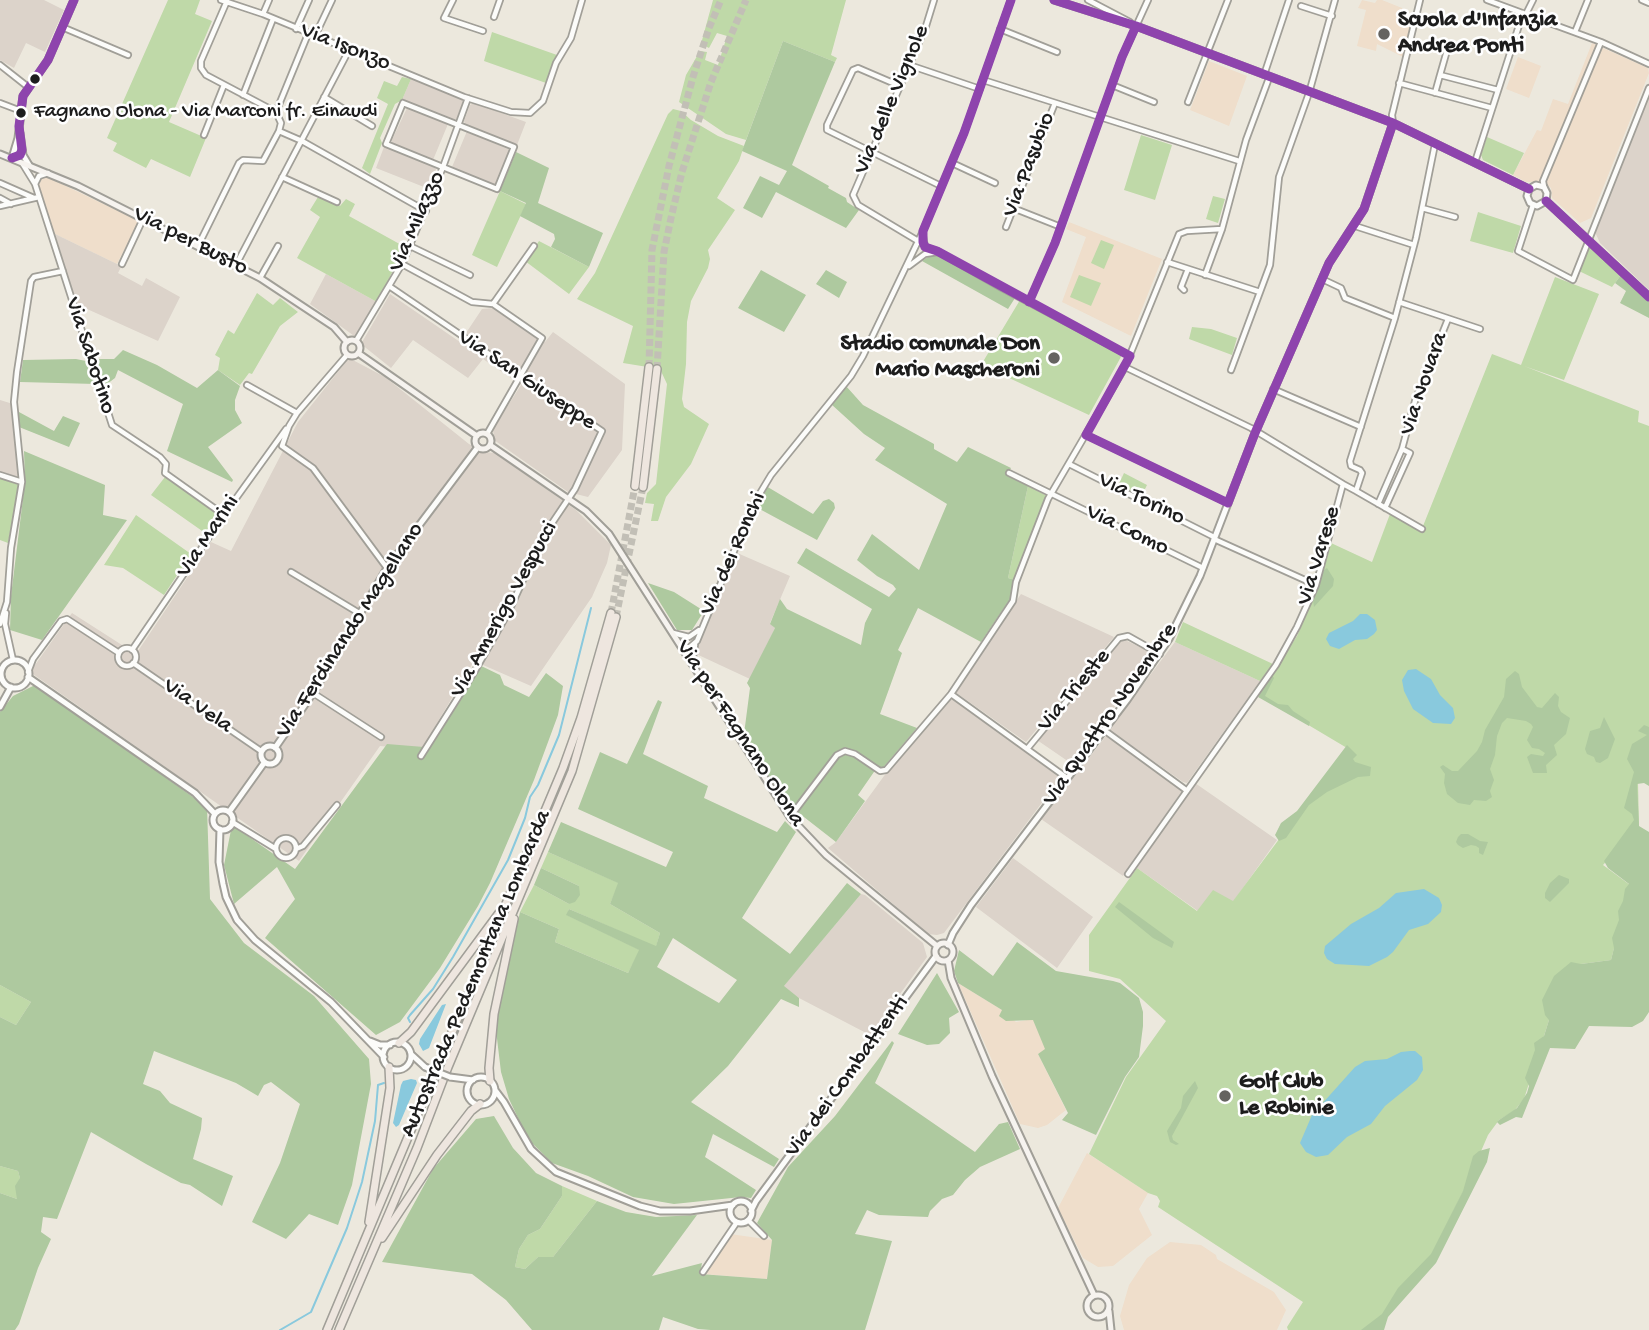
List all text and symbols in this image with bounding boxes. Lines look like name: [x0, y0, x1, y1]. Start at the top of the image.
place label: Scuola d'Infanzia Andrea Ponti: [1398, 7, 1557, 61]
street label: Via Isonzo: [296, 17, 394, 79]
street label: Via delle Vignole: [849, 21, 937, 179]
marker: Scuola d'Infanzia Andrea Ponti: [1376, 26, 1392, 42]
unlabelled marker: [28, 72, 42, 86]
place label: Fagnano Olona - Via Marconi fr. Einaudi: [34, 100, 378, 126]
marker: Fagnano Olona - Via Marconi fr. Einaudi: [14, 106, 28, 120]
street label: Via Pasubio: [997, 109, 1063, 221]
street label: Via Milazzo: [384, 168, 452, 276]
street label: Via per Busto: [128, 201, 252, 283]
street label: Via Sabotino: [57, 294, 121, 418]
street label: Via San Giuseppe: [452, 325, 600, 437]
street label: Via Novara: [1395, 329, 1455, 439]
place label: Stadio comunale Don Mario Mascheroni: [841, 331, 1040, 385]
marker: Stadio comunale Don Mario Mascheroni: [1046, 350, 1062, 366]
street label: Via Torino: [1093, 467, 1189, 533]
street label: Via dei Ronchi: [695, 488, 773, 620]
street label: Via Marini: [171, 490, 247, 584]
street label: Via Como: [1081, 499, 1173, 563]
street label: Via Varese: [1292, 503, 1348, 609]
street label: Via Amerigo Vespucci: [445, 517, 565, 703]
street label: Via Ferdinando Magellano: [271, 518, 431, 744]
street label: Via Quattro Novembre: [1038, 618, 1184, 812]
street label: Via per Fagnano Olona: [668, 636, 810, 832]
street label: Via Trieste: [1032, 644, 1118, 738]
street label: Via Vela: [157, 673, 237, 741]
street label: Autostrada Pedemontana Lombarda: [395, 806, 559, 1142]
street label: Via dei Combattenti: [780, 991, 916, 1163]
place label: Golf Club Le Robinie: [1239, 1069, 1334, 1123]
marker: Golf Club Le Robinie: [1217, 1088, 1233, 1104]

